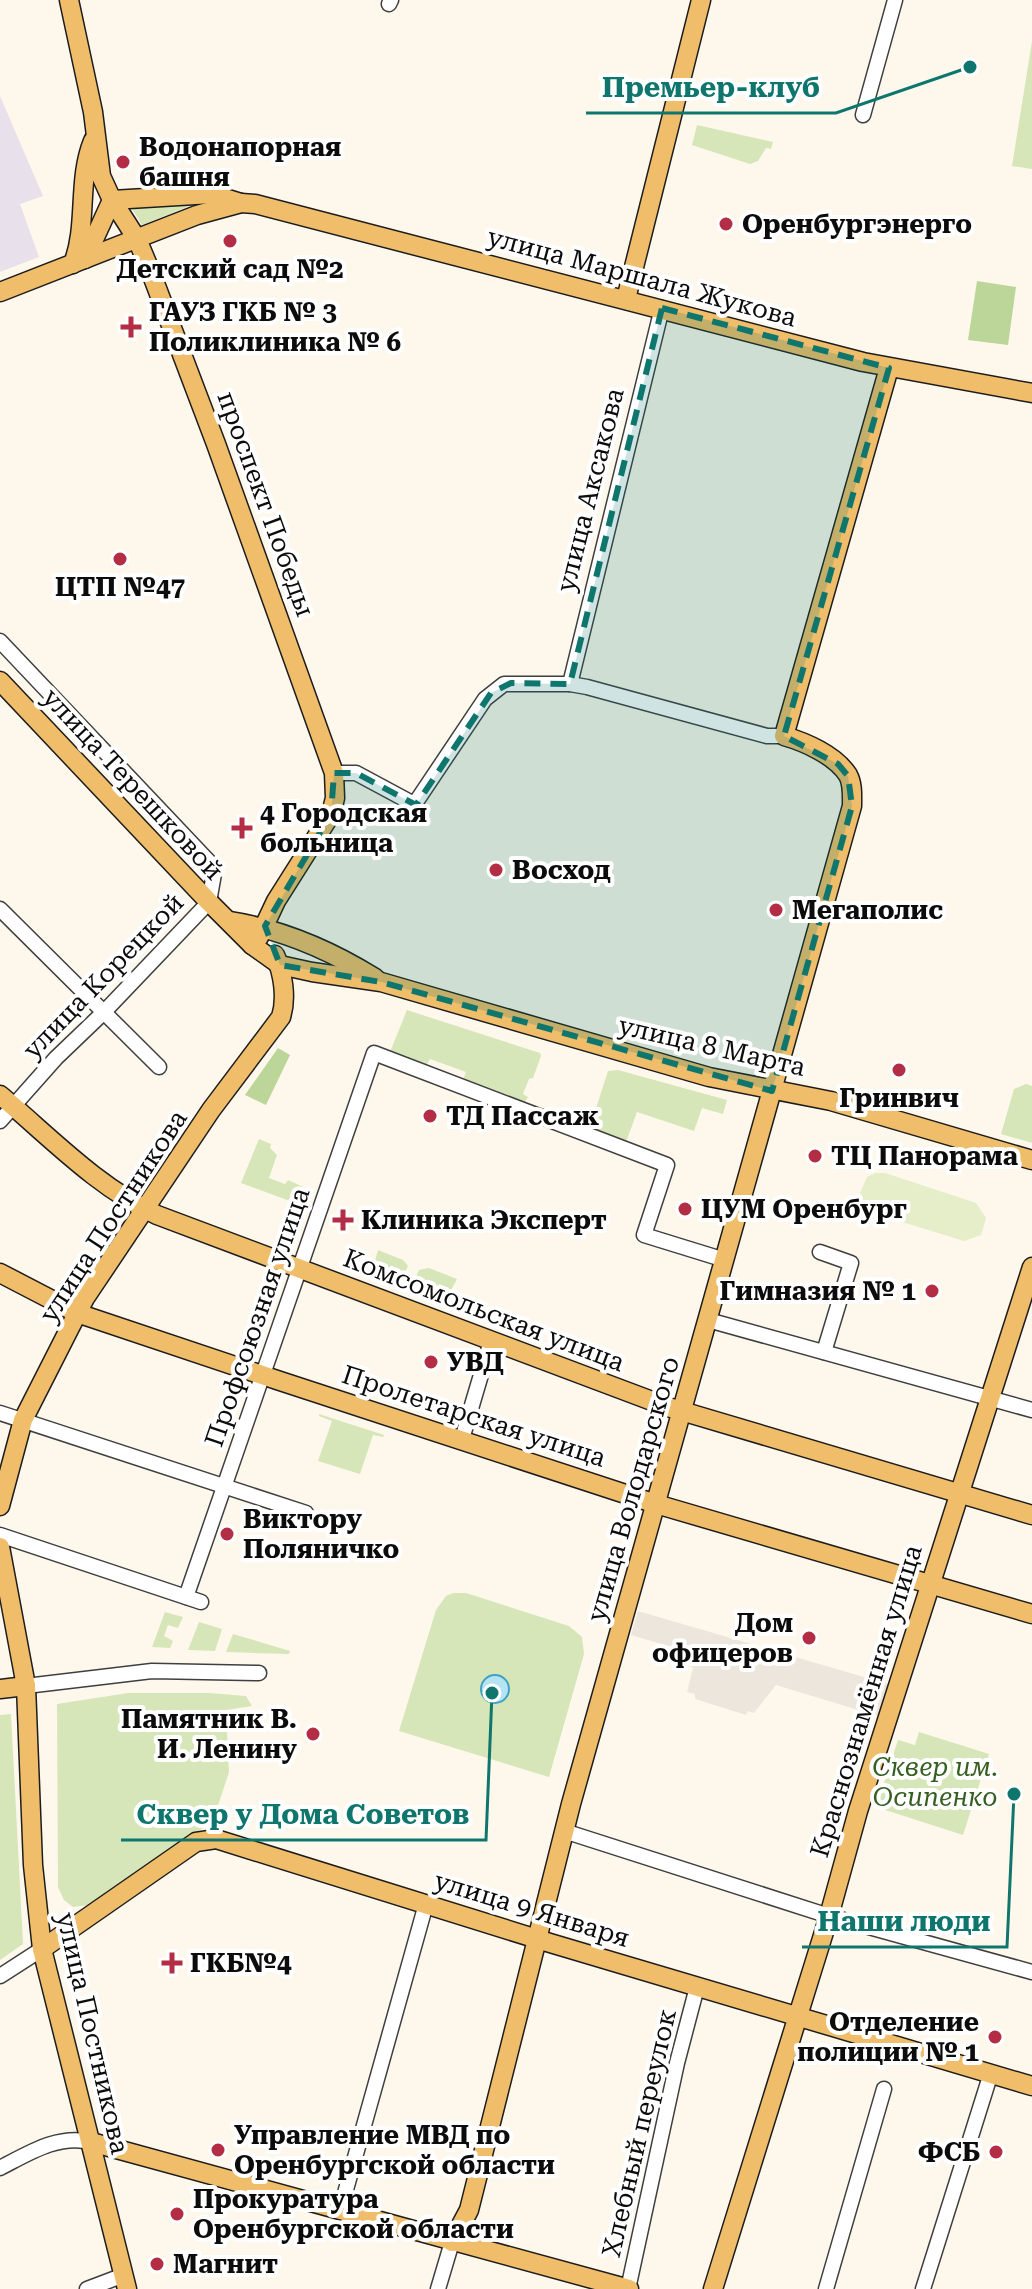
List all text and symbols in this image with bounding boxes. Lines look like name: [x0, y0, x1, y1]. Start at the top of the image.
callout: Премьер-клуб: [586, 61, 836, 113]
text: Премьер-клуб: [602, 71, 820, 104]
place label: Водонапорная башня: [139, 132, 341, 192]
marker: Водонапорная башня: [114, 153, 132, 171]
place label: Оренбургэнерго: [742, 209, 972, 239]
marker: Оренбургэнерго: [717, 215, 735, 233]
street label: улица Маршала Жукова: [484, 221, 800, 333]
marker: Детский сад №2: [221, 232, 239, 250]
place label: Детский сад №2: [116, 254, 344, 284]
place label: ГАУЗ ГКБ № 3 Поликлиника № 6: [149, 297, 401, 357]
marker: ГАУЗ ГКБ № 3 Поликлиника № 6: [120, 316, 142, 338]
street label: улица Аксакова: [550, 385, 630, 595]
street label: проспект Победы: [211, 387, 321, 621]
marker: ЦТП №47: [111, 550, 129, 568]
place label: ЦТП №47: [55, 572, 185, 602]
street label: улица Терешковой: [37, 682, 229, 886]
place label: 4 Городская больница: [260, 798, 427, 858]
marker: 4 Городская больница: [231, 817, 253, 839]
place label: Восход: [512, 855, 611, 885]
marker: Восход: [487, 861, 505, 879]
street label: улица Корецкой: [17, 887, 189, 1065]
place label: Мегаполис: [792, 895, 943, 925]
marker: Мегаполис: [767, 901, 785, 919]
street label: улица 8 Марта: [616, 1010, 808, 1082]
marker: Гринвич: [890, 1061, 908, 1079]
place label: Гринвич: [839, 1083, 959, 1113]
place label: ТД Пассаж: [446, 1101, 600, 1131]
street label: улица Постникова: [33, 1104, 193, 1328]
marker: ТД Пассаж: [421, 1107, 439, 1125]
place label: ТЦ Панорама: [831, 1141, 1018, 1171]
marker: ТЦ Панорама: [806, 1147, 824, 1165]
street label: Профсоюзная улица: [199, 1184, 315, 1450]
place label: ЦУМ Оренбург: [701, 1194, 907, 1224]
marker: ЦУМ Оренбург: [676, 1200, 694, 1218]
place label: Клиника Эксперт: [361, 1205, 607, 1235]
marker: Клиника Эксперт: [332, 1209, 354, 1231]
street label: Комсомольская улица: [339, 1243, 629, 1377]
place label: Гимназия № 1: [720, 1276, 916, 1306]
marker: Гимназия № 1: [923, 1282, 941, 1300]
place label: УВД: [447, 1347, 504, 1377]
marker: УВД: [422, 1353, 440, 1371]
street label: улица Володарского: [581, 1353, 685, 1625]
street label: Пролетарская улица: [338, 1359, 610, 1473]
place label: Виктору Поляничко: [243, 1504, 399, 1564]
marker: Виктору Поляничко: [218, 1525, 236, 1543]
street label: Краснознамённая улица: [804, 1541, 928, 1861]
place label: Дом офицеров: [652, 1608, 793, 1668]
marker: Дом офицеров: [800, 1629, 818, 1647]
place label: Памятник В. И. Ленину: [121, 1704, 297, 1764]
marker: Памятник В. И. Ленину: [304, 1725, 322, 1743]
park label: Сквер им. Осипенко: [872, 1752, 998, 1812]
callout: Сквер у Дома Советов: [121, 1788, 486, 1840]
text: Сквер у Дома Советов: [137, 1798, 469, 1831]
street label: улица 9 Января: [431, 1865, 633, 1953]
callout: Наши люди: [802, 1895, 1007, 1947]
text: Наши люди: [817, 1905, 991, 1938]
street label: улица Постникова: [51, 1909, 135, 2157]
place label: ГКБ№4: [190, 1948, 292, 1978]
marker: ГКБ№4: [161, 1952, 183, 1974]
street label: Хлебный переулок: [596, 2006, 682, 2260]
place label: Отделение полиции № 1: [797, 2007, 979, 2067]
marker: Отделение полиции № 1: [986, 2028, 1004, 2046]
place label: Управление МВД по Оренбургской области: [234, 2120, 555, 2180]
place label: ФСБ: [918, 2137, 980, 2167]
marker: Управление МВД по Оренбургской области: [209, 2141, 227, 2159]
marker: ФСБ: [987, 2143, 1005, 2161]
place label: Прокуратура Оренбургской области: [193, 2184, 514, 2244]
marker: Прокуратура Оренбургской области: [168, 2205, 186, 2223]
place label: Магнит: [173, 2249, 278, 2279]
marker: Магнит: [148, 2255, 166, 2273]

